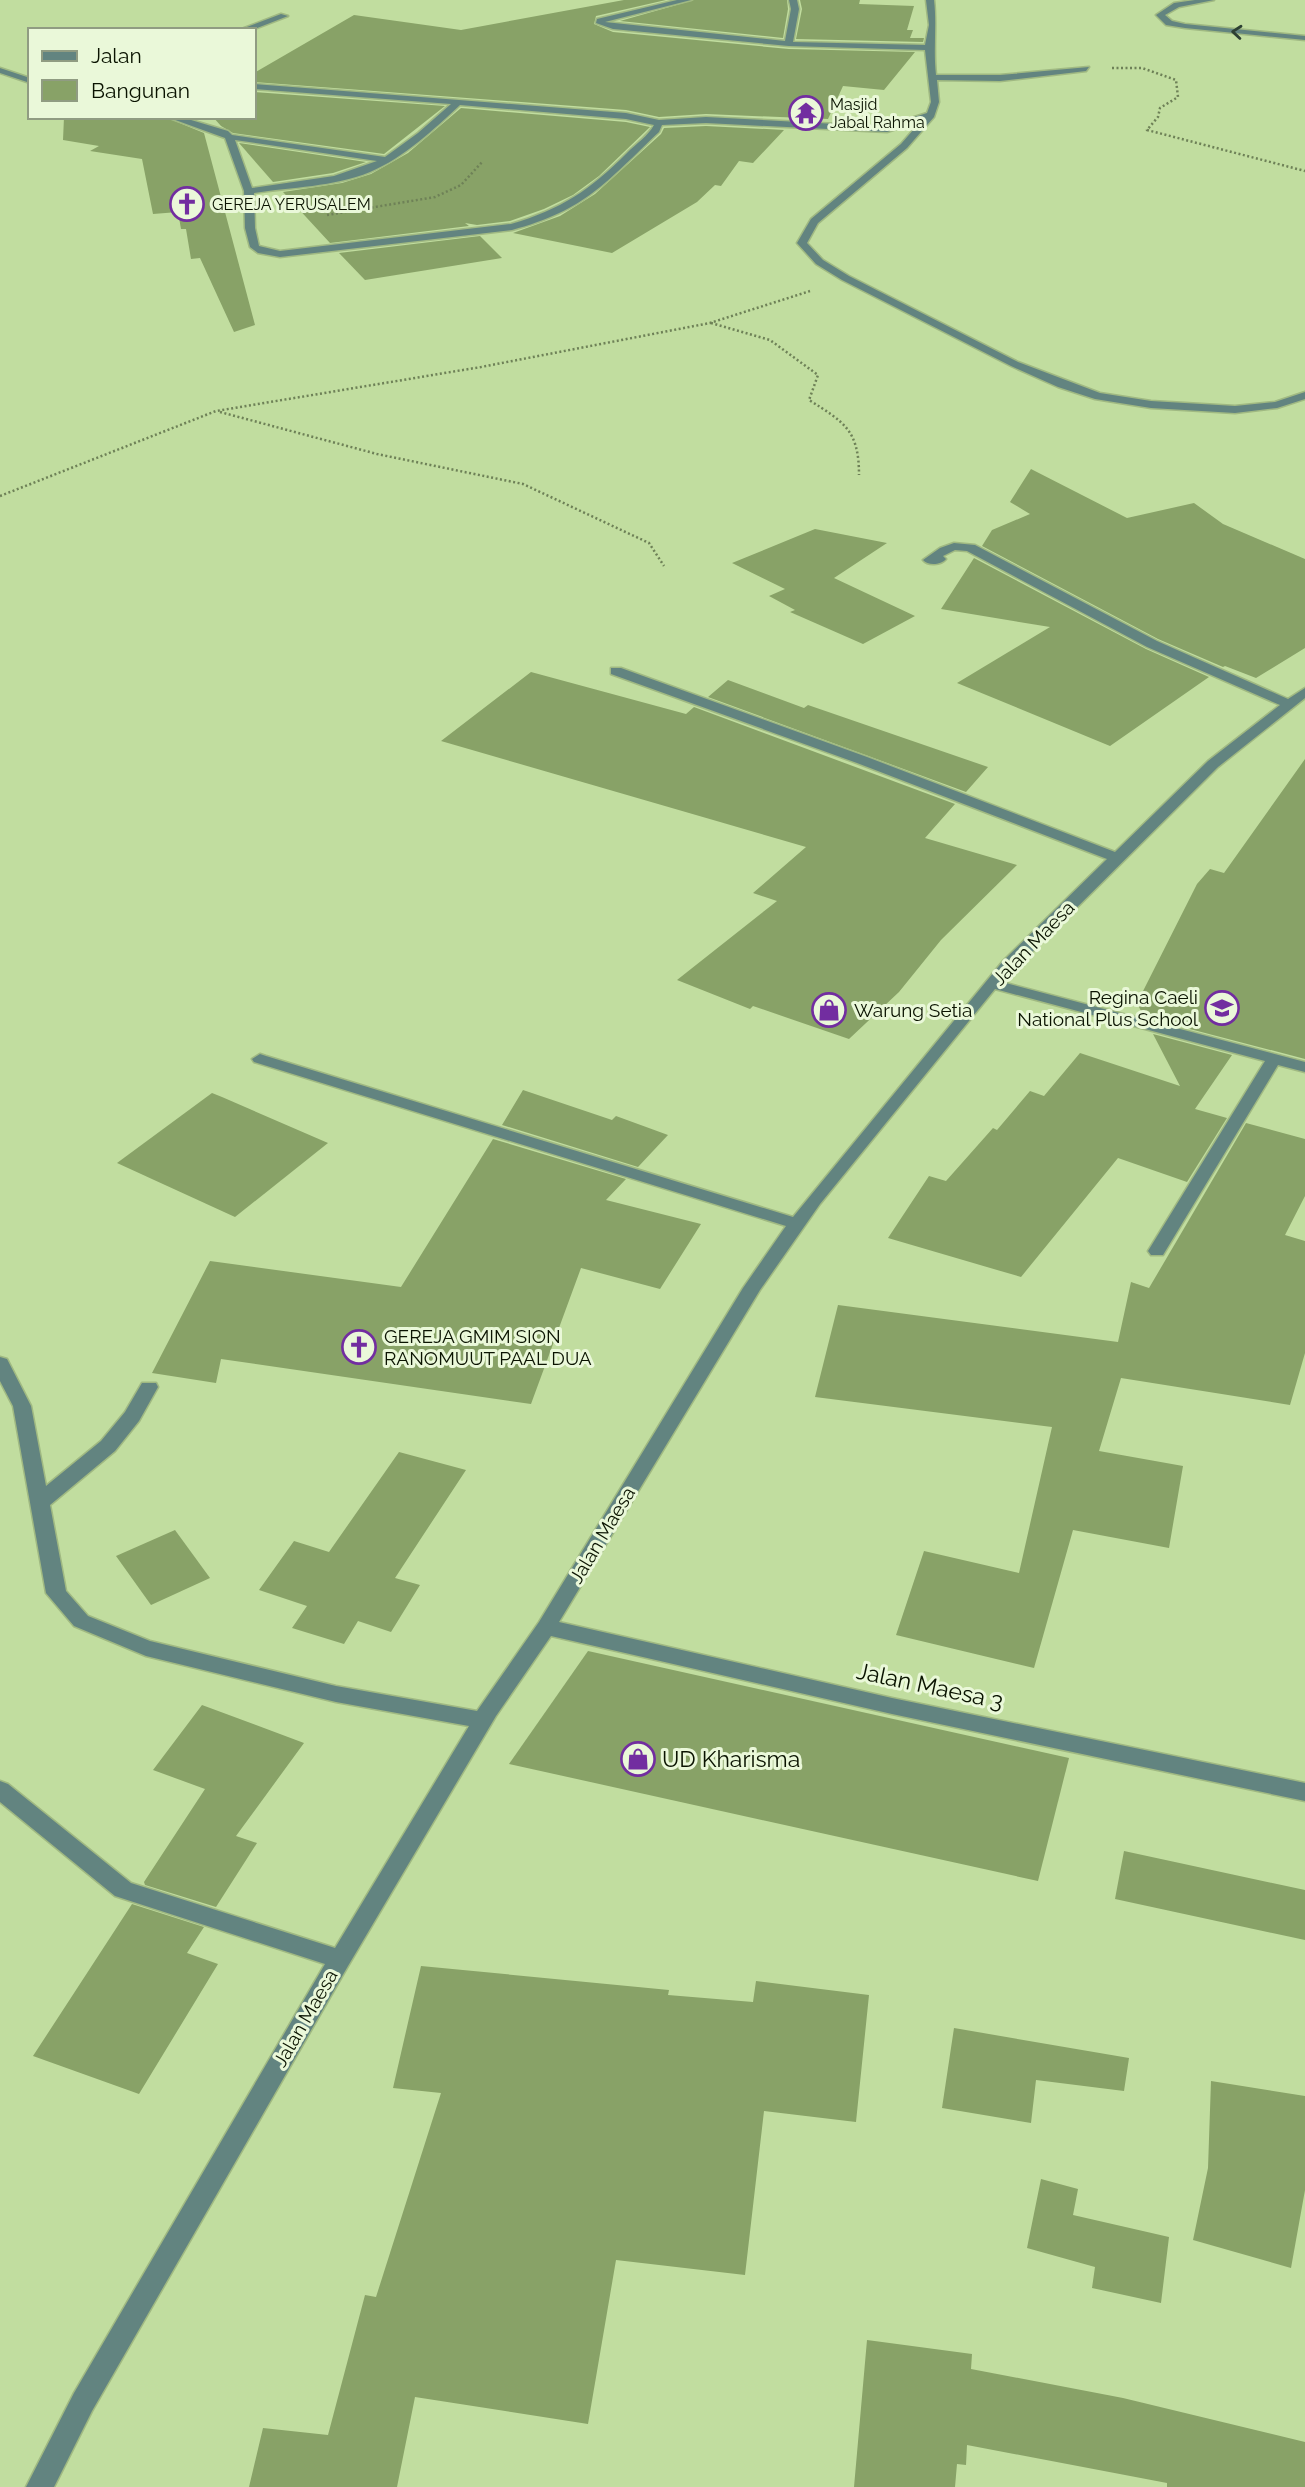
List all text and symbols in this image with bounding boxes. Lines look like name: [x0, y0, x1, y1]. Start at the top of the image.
one-way arrow: [1231, 25, 1242, 40]
legend: [28, 28, 256, 119]
text: Jalan: [91, 43, 142, 68]
text: Bangunan: [91, 78, 190, 103]
temple icon: Masjid Jabal Rahma: [787, 94, 825, 132]
place label: Masjid Jabal Rahma: [830, 95, 925, 132]
church icon: GEREJA YERUSALEM: [168, 185, 206, 223]
place label: GEREJA YERUSALEM: [212, 195, 371, 214]
street label: Jalan Maesa: [987, 896, 1079, 990]
place label: Regina Caeli National Plus School: [1017, 986, 1199, 1030]
school or university icon: Regina Caeli National Plus School: [1203, 989, 1241, 1027]
shop icon: Warung Setia: [810, 991, 848, 1029]
place label: Warung Setia: [854, 999, 972, 1021]
place label: GEREJA GMIM SION RANOMUUT PAAL DUA: [384, 1325, 592, 1369]
church icon: GEREJA GMIM SION RANOMUUT PAAL DUA: [340, 1328, 378, 1366]
street label: Jalan Maesa: [565, 1483, 639, 1587]
street label: Jalan Maesa 3: [854, 1657, 1006, 1714]
shop icon: UD Kharisma: [619, 1740, 657, 1778]
place label: UD Kharisma: [662, 1745, 800, 1772]
street label: Jalan Maesa: [268, 1966, 342, 2070]

